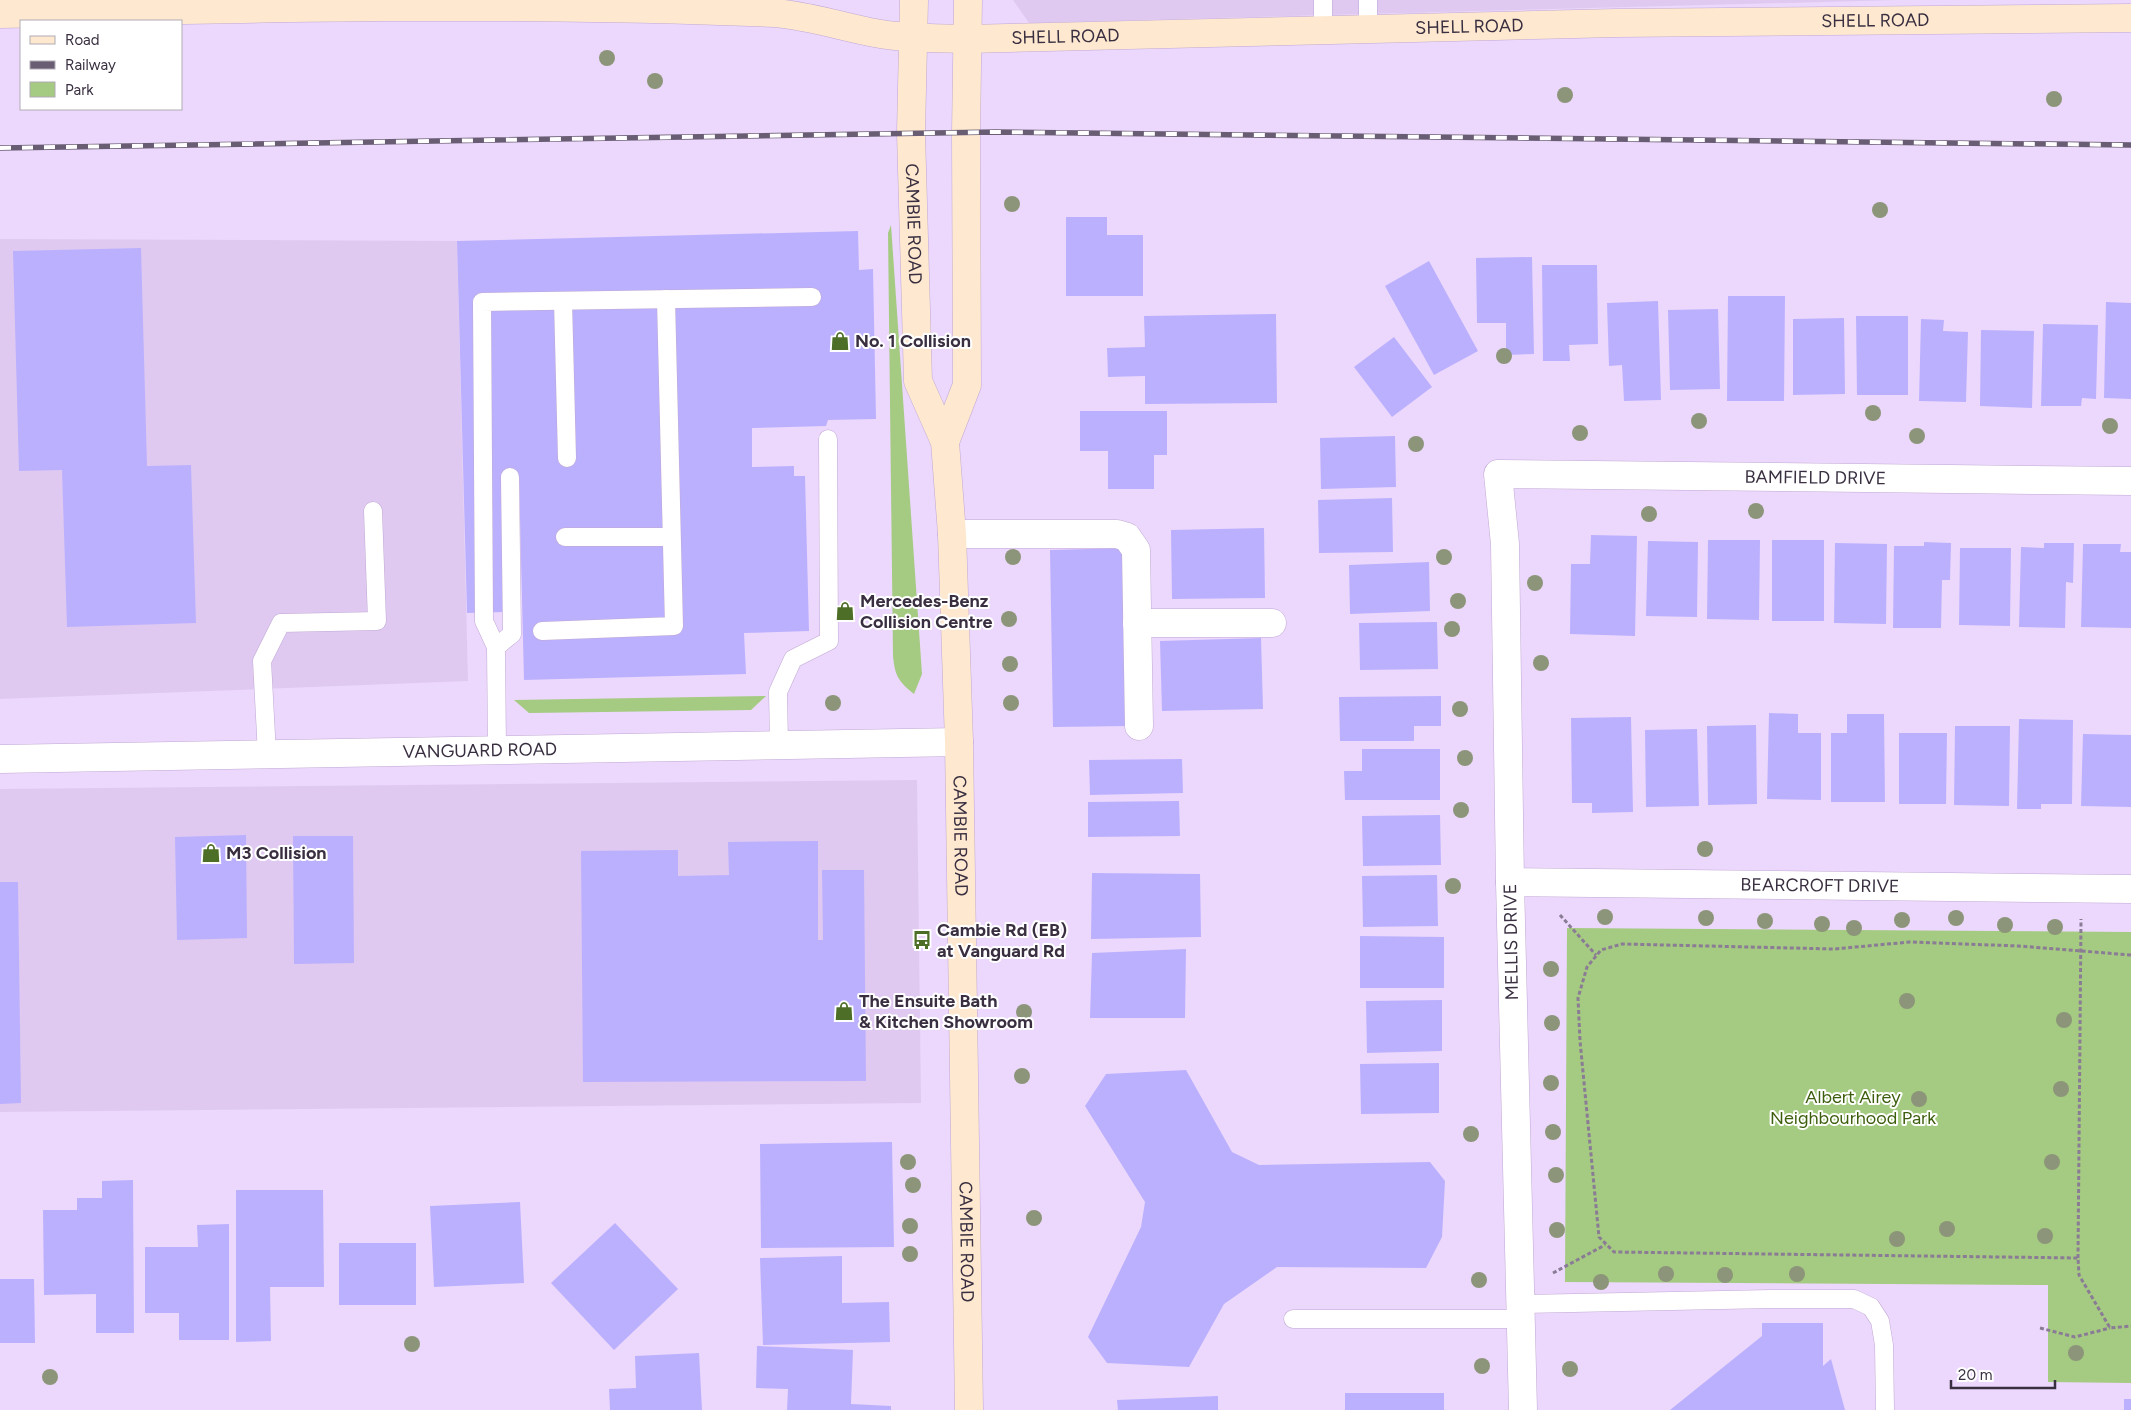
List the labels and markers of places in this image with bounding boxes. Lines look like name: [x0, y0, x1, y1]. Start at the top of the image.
shop icon: No. 1 Collision: [829, 330, 851, 352]
place label: No. 1 Collision: [855, 330, 971, 352]
place label: Mercedes-Benz Collision Centre: [860, 590, 992, 633]
shop icon: Mercedes-Benz Collision Centre: [834, 600, 856, 622]
shop icon: M3 Collision: [200, 842, 222, 864]
place label: M3 Collision: [226, 842, 327, 864]
place label: Cambie Rd (EB) at Vanguard Rd: [937, 919, 1067, 962]
bus stop icon: Cambie Rd (EB) at Vanguard Rd: [911, 929, 933, 951]
place label: The Ensuite Bath & Kitchen Showroom: [859, 990, 1033, 1033]
shop icon: The Ensuite Bath & Kitchen Showroom: [833, 1000, 855, 1022]

